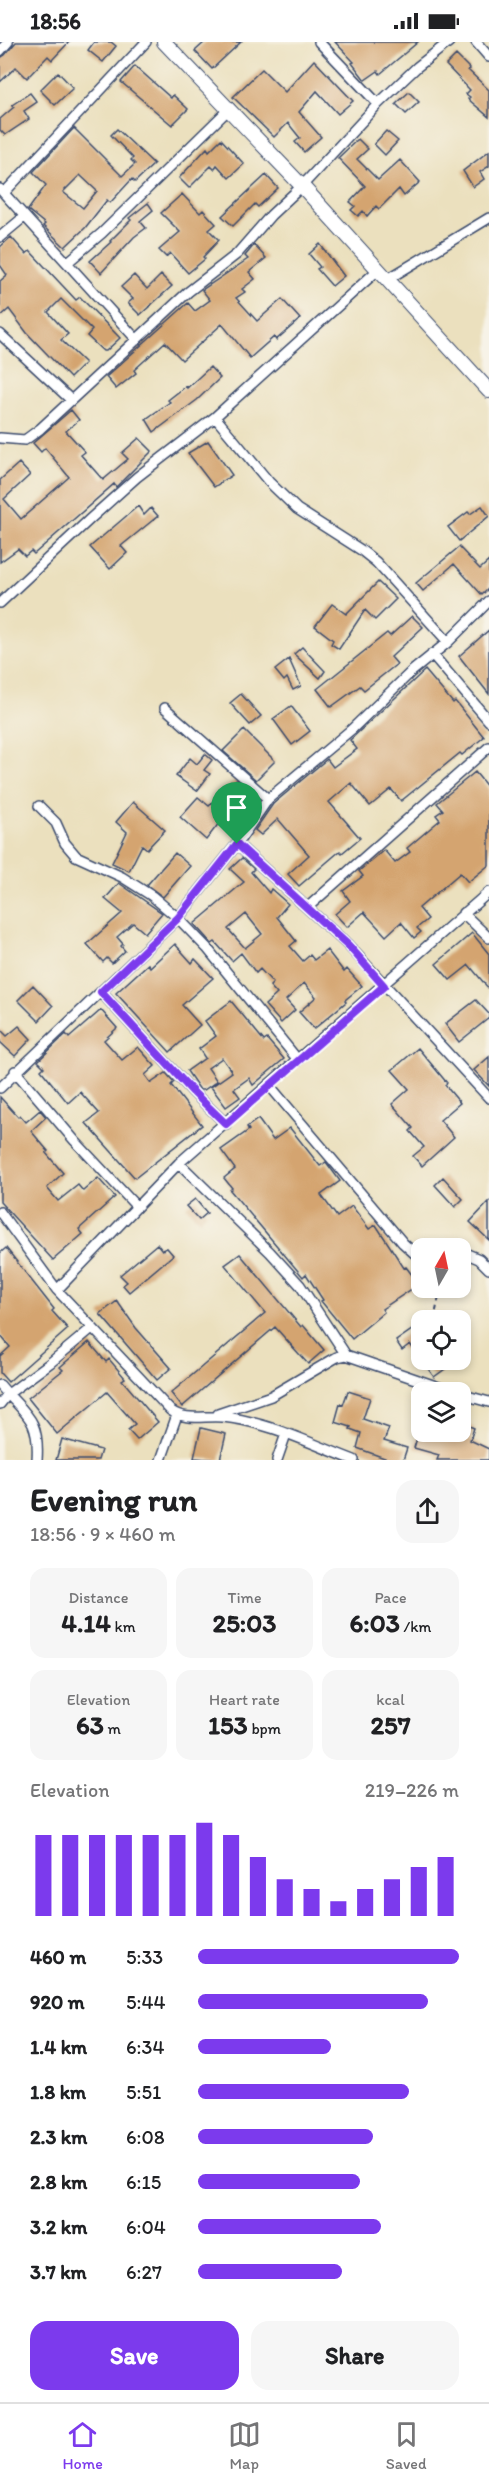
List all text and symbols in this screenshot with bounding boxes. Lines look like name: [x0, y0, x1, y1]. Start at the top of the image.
text: 18:56: [30, 8, 81, 35]
pin: [211, 782, 262, 844]
icon: arrive: [220, 791, 253, 824]
north arrow: [411, 1238, 471, 1298]
map controls: [411, 1238, 471, 1442]
button: locate: [411, 1310, 471, 1370]
button: layers: [411, 1382, 471, 1442]
text: Evening run: [30, 1480, 197, 1519]
button: share: [396, 1480, 459, 1543]
text: 18:56 · 9 × 460 m: [30, 1522, 176, 1546]
text: Distance: [69, 1588, 128, 1607]
text: Time: [227, 1588, 262, 1607]
text: Pace: [374, 1588, 407, 1607]
text: 4.14: [61, 1607, 111, 1639]
text: 25:03: [213, 1607, 276, 1639]
text: 6:03: [350, 1607, 400, 1639]
text: km: [111, 1617, 136, 1636]
text: /km: [400, 1617, 431, 1636]
text: Elevation: [67, 1690, 130, 1709]
text: Heart rate: [209, 1690, 280, 1709]
text: kcal: [376, 1690, 405, 1709]
text: 63: [76, 1709, 104, 1741]
text: 153: [208, 1709, 248, 1741]
text: 257: [370, 1709, 411, 1741]
text: m: [104, 1719, 121, 1738]
text: bpm: [248, 1719, 281, 1738]
text: Elevation: [30, 1778, 109, 1802]
text: 219–226 m: [365, 1778, 459, 1802]
text: 460 m: [30, 1945, 86, 1969]
text: 5:33: [126, 1945, 163, 1969]
text: 920 m: [30, 1990, 85, 2014]
text: 5:44: [126, 1990, 165, 2014]
text: 1.4 km: [30, 2035, 87, 2059]
text: 6:34: [126, 2035, 164, 2059]
text: 1.8 km: [30, 2080, 86, 2104]
text: 5:51: [126, 2080, 161, 2104]
text: 2.3 km: [30, 2125, 87, 2149]
text: 6:08: [126, 2125, 165, 2149]
text: 2.8 km: [30, 2170, 87, 2194]
text: 6:15: [126, 2170, 161, 2194]
text: 3.2 km: [30, 2215, 87, 2239]
text: 6:04: [126, 2215, 166, 2239]
text: 3.7 km: [30, 2260, 87, 2284]
text: 6:27: [126, 2260, 162, 2284]
button: Save: [30, 2321, 239, 2390]
button: Share: [251, 2321, 459, 2390]
tab: Home: [62, 2418, 103, 2473]
tab: Map: [228, 2418, 261, 2473]
tab: Saved: [386, 2418, 427, 2473]

